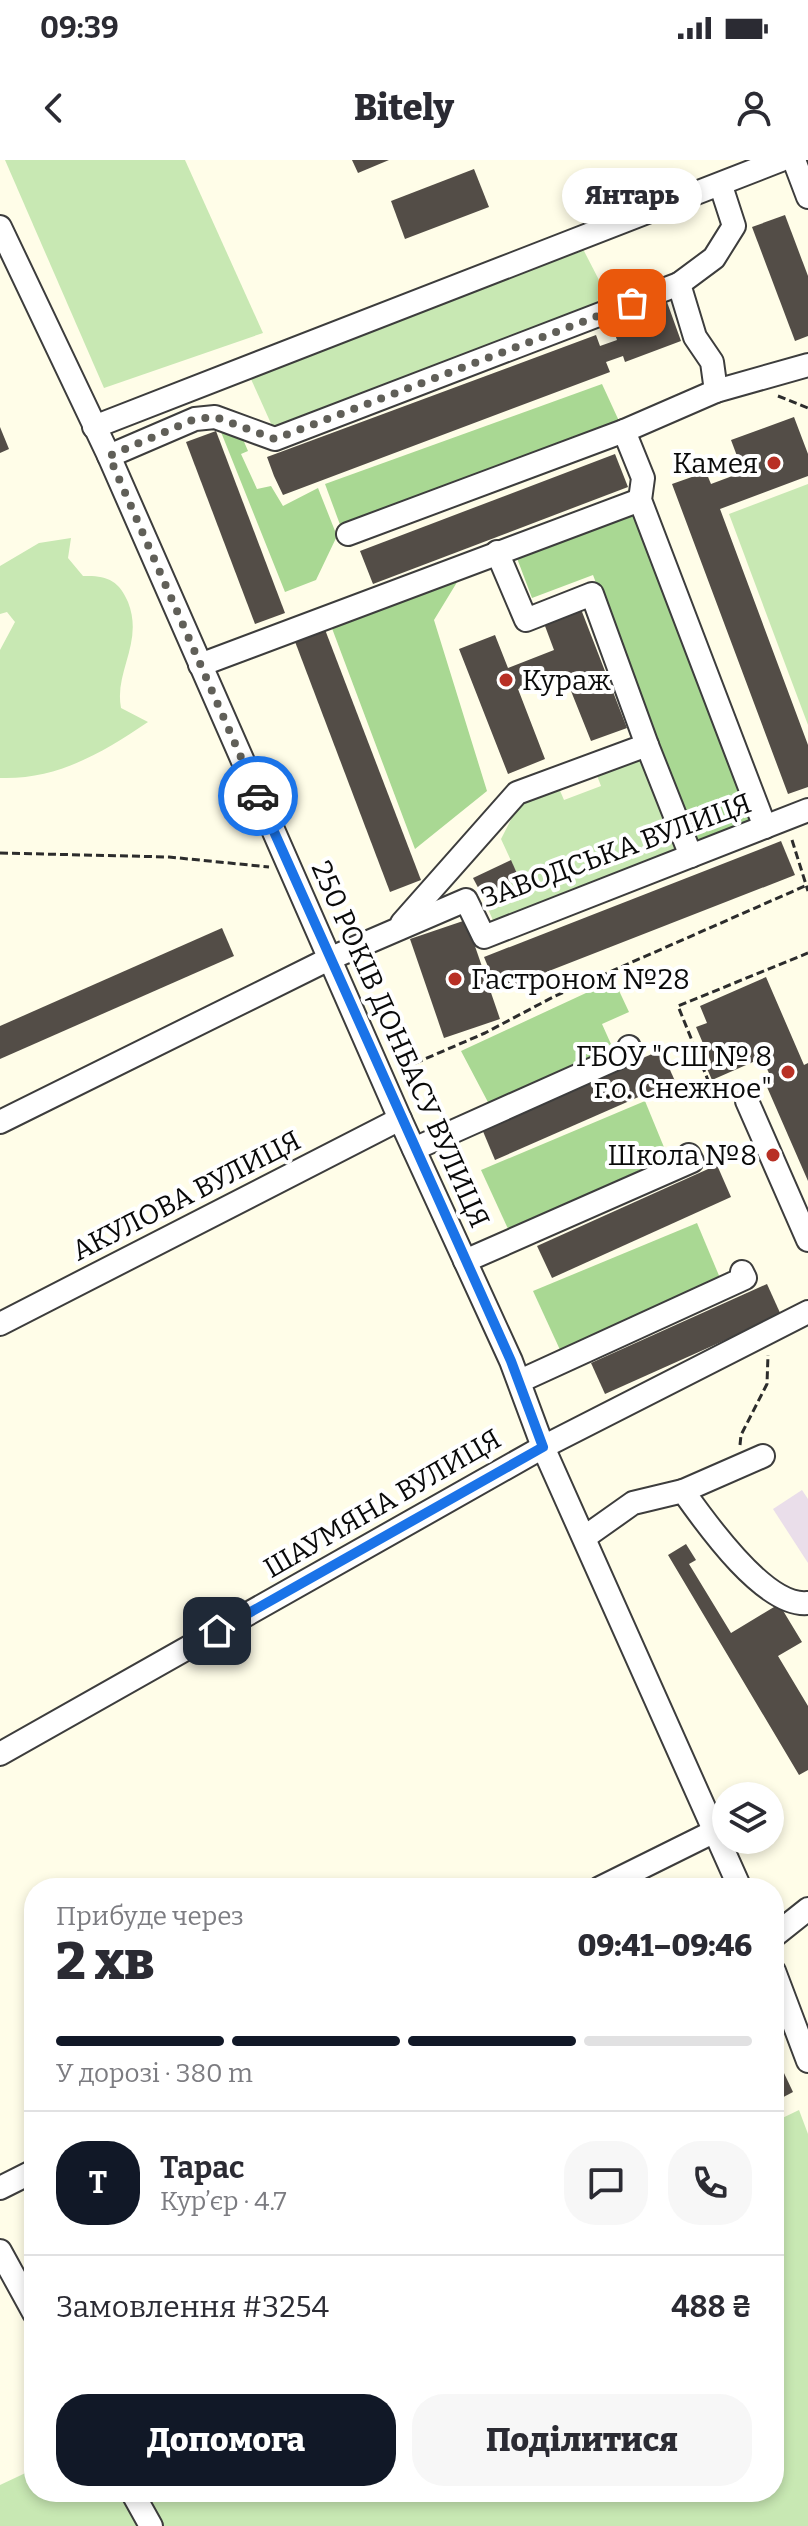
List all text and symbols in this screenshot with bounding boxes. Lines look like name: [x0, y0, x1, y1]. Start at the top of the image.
text: 09:39: [40, 10, 119, 46]
icon: back: [32, 86, 76, 130]
text: Bitely: [354, 86, 454, 130]
icon: person: [732, 86, 776, 130]
callout: Янтарь: [562, 167, 702, 223]
text: Янтарь: [585, 180, 679, 211]
pin: [598, 269, 666, 337]
icon: bag: [610, 281, 654, 325]
place label: Камея: [673, 447, 758, 480]
marker: Камея: [765, 454, 783, 472]
place label: Кураж: [522, 664, 611, 697]
marker: Кураж: [497, 671, 515, 689]
courier: [218, 756, 298, 836]
icon: car: [236, 774, 280, 818]
street label: ЗАВОДСЬКА ВУЛИЦЯ: [477, 786, 756, 915]
street label: 250 РОКІВ ДОНБАСУ ВУЛИЦЯ: [305, 856, 496, 1233]
place label: Гастроном №28: [471, 963, 690, 996]
marker: Гастроном №28: [446, 970, 464, 988]
place label: ГБОУ "СШ № 8 г.о. Снежное": [576, 1040, 772, 1105]
marker: ГБОУ "СШ № 8 г.о. Снежное": [779, 1063, 797, 1081]
street label: АКУЛОВА ВУЛИЦЯ: [66, 1124, 306, 1267]
place label: Школа №8: [607, 1139, 757, 1172]
marker: Школа №8: [764, 1146, 782, 1164]
street label: ШАУМЯНА ВУЛИЦЯ: [258, 1422, 507, 1585]
pin: [183, 1597, 251, 1665]
icon: home: [195, 1609, 239, 1653]
map controls: [712, 1782, 784, 1854]
button: layers: [712, 1782, 784, 1854]
text: Прибуде через: [56, 1901, 244, 1932]
text: 09:41–09:46: [578, 1928, 752, 1964]
text: 2 хв: [56, 1930, 154, 1993]
text: У дорозі · 380 m: [56, 2058, 253, 2089]
button: chat: [564, 2141, 648, 2225]
button: phone: [668, 2141, 752, 2225]
text: Тарас: [160, 2150, 245, 2186]
text: Т: [89, 2165, 107, 2201]
text: Кур’єр · 4.7: [160, 2186, 287, 2217]
text: Замовлення #3254: [56, 2289, 329, 2325]
text: 488 ₴: [671, 2289, 752, 2325]
button: Допомога: [56, 2394, 396, 2486]
button: Поділитися: [412, 2394, 752, 2486]

